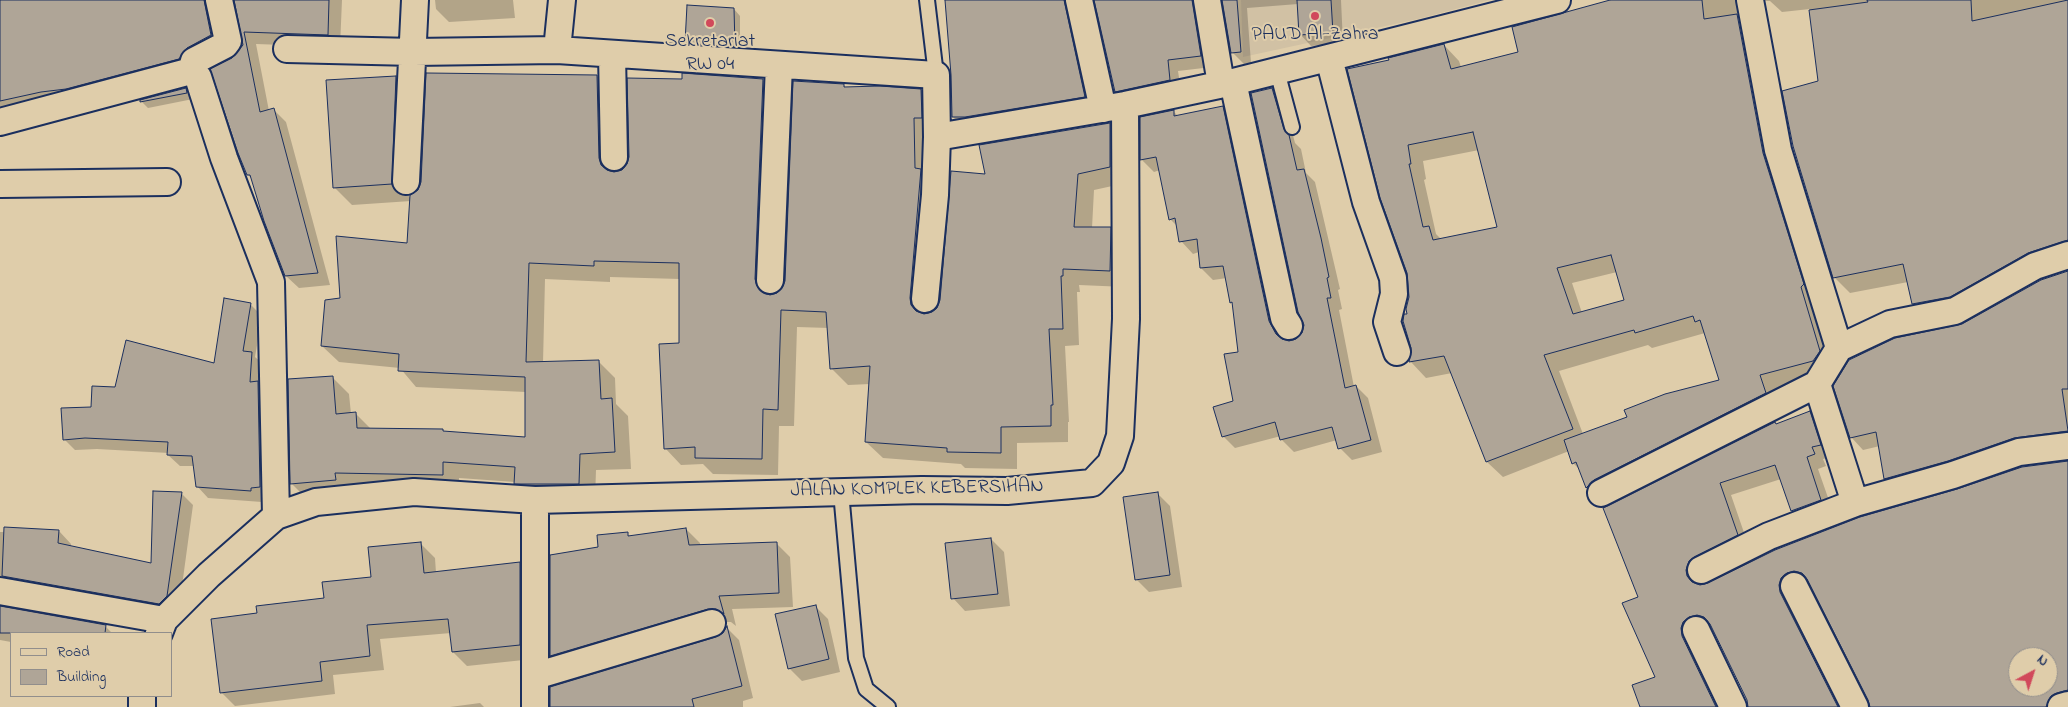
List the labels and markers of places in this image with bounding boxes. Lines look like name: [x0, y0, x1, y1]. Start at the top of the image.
marker: PAUD Al-Zahra: [1309, 10, 1321, 22]
marker: Sekretariat RW 04: [704, 17, 716, 29]
place label: PAUD Al-Zahra: [1252, 24, 1378, 48]
place label: Sekretariat RW 04: [665, 31, 755, 78]

